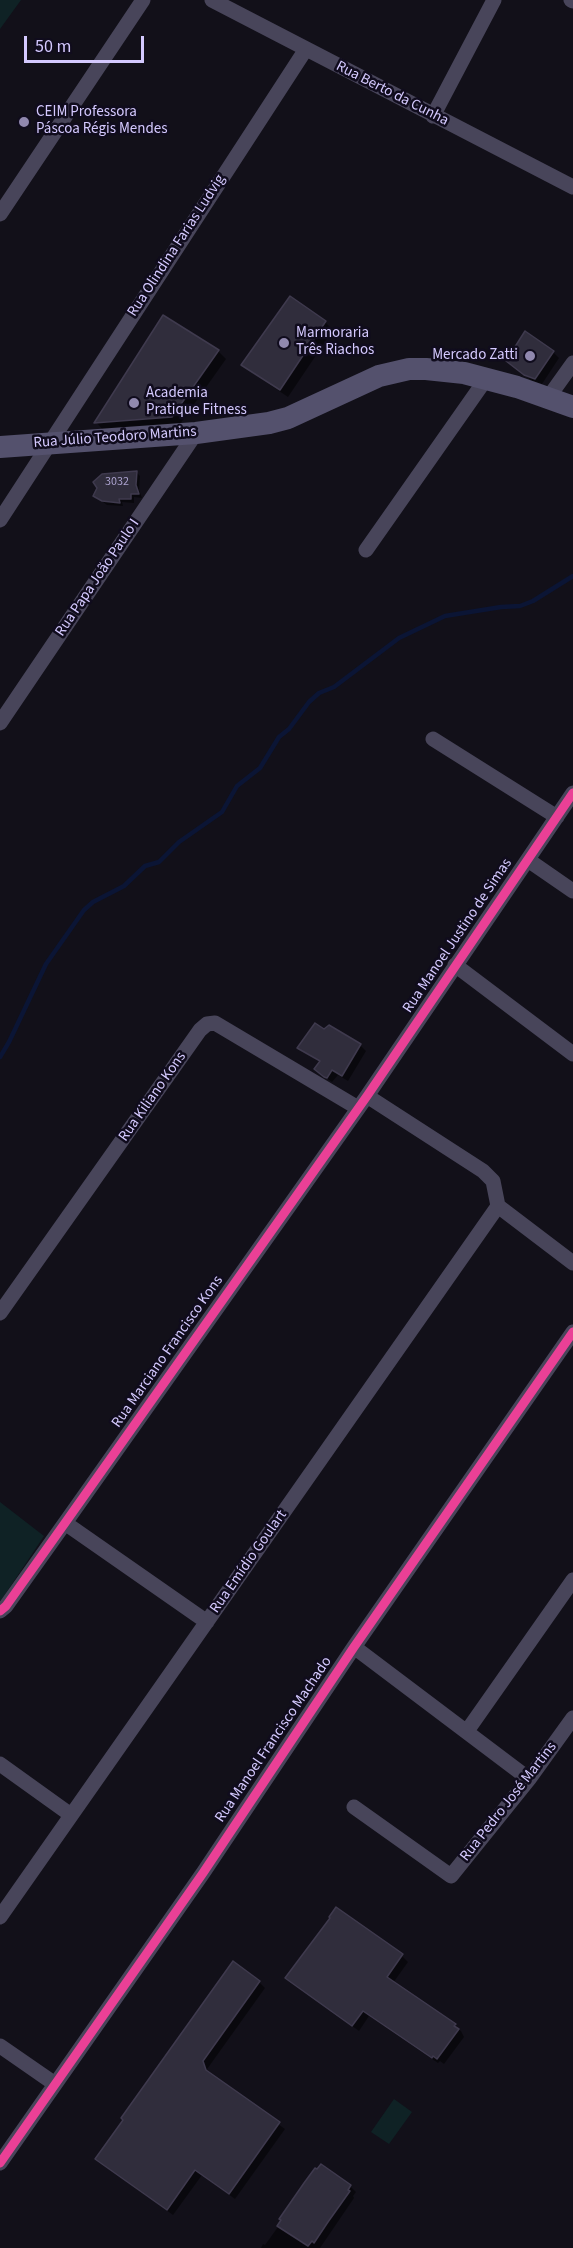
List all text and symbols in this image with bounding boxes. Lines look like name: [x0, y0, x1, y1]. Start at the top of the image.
scale bar: [27, 24, 147, 62]
text: 50 m: [35, 34, 71, 59]
street label: Rua Berto da Cunha: [333, 58, 451, 130]
place label: CEIM Professora Páscoa Régis Mendes: [36, 104, 168, 139]
marker: CEIM Professora Páscoa Régis Mendes: [17, 115, 31, 129]
street label: Rua Olindina Farias Ludvig: [124, 172, 230, 320]
place label: Marmoraria Três Riachos: [296, 325, 374, 360]
marker: Marmoraria Três Riachos: [277, 336, 291, 350]
place label: Mercado Zatti: [432, 347, 518, 365]
marker: Mercado Zatti: [523, 349, 537, 363]
place label: Academia Pratique Fitness: [146, 385, 247, 420]
marker: Academia Pratique Fitness: [127, 396, 141, 410]
street label: Rua Júlio Teodoro Martins: [33, 423, 197, 453]
house number: 3032: [105, 475, 129, 489]
street label: Rua Papa João Paulo I: [52, 516, 144, 640]
street label: Rua Manoel Justino de Simas: [400, 855, 516, 1017]
street label: Rua Kiliano Kons: [115, 1049, 191, 1145]
street label: Rua Marciano Francisco Kons: [109, 1272, 227, 1432]
street label: Rua Emídio Goulart: [207, 1507, 291, 1617]
street label: Rua Manoel Francisco Machado: [212, 1654, 336, 1826]
street label: Rua Pedro José Martins: [457, 1739, 561, 1865]

